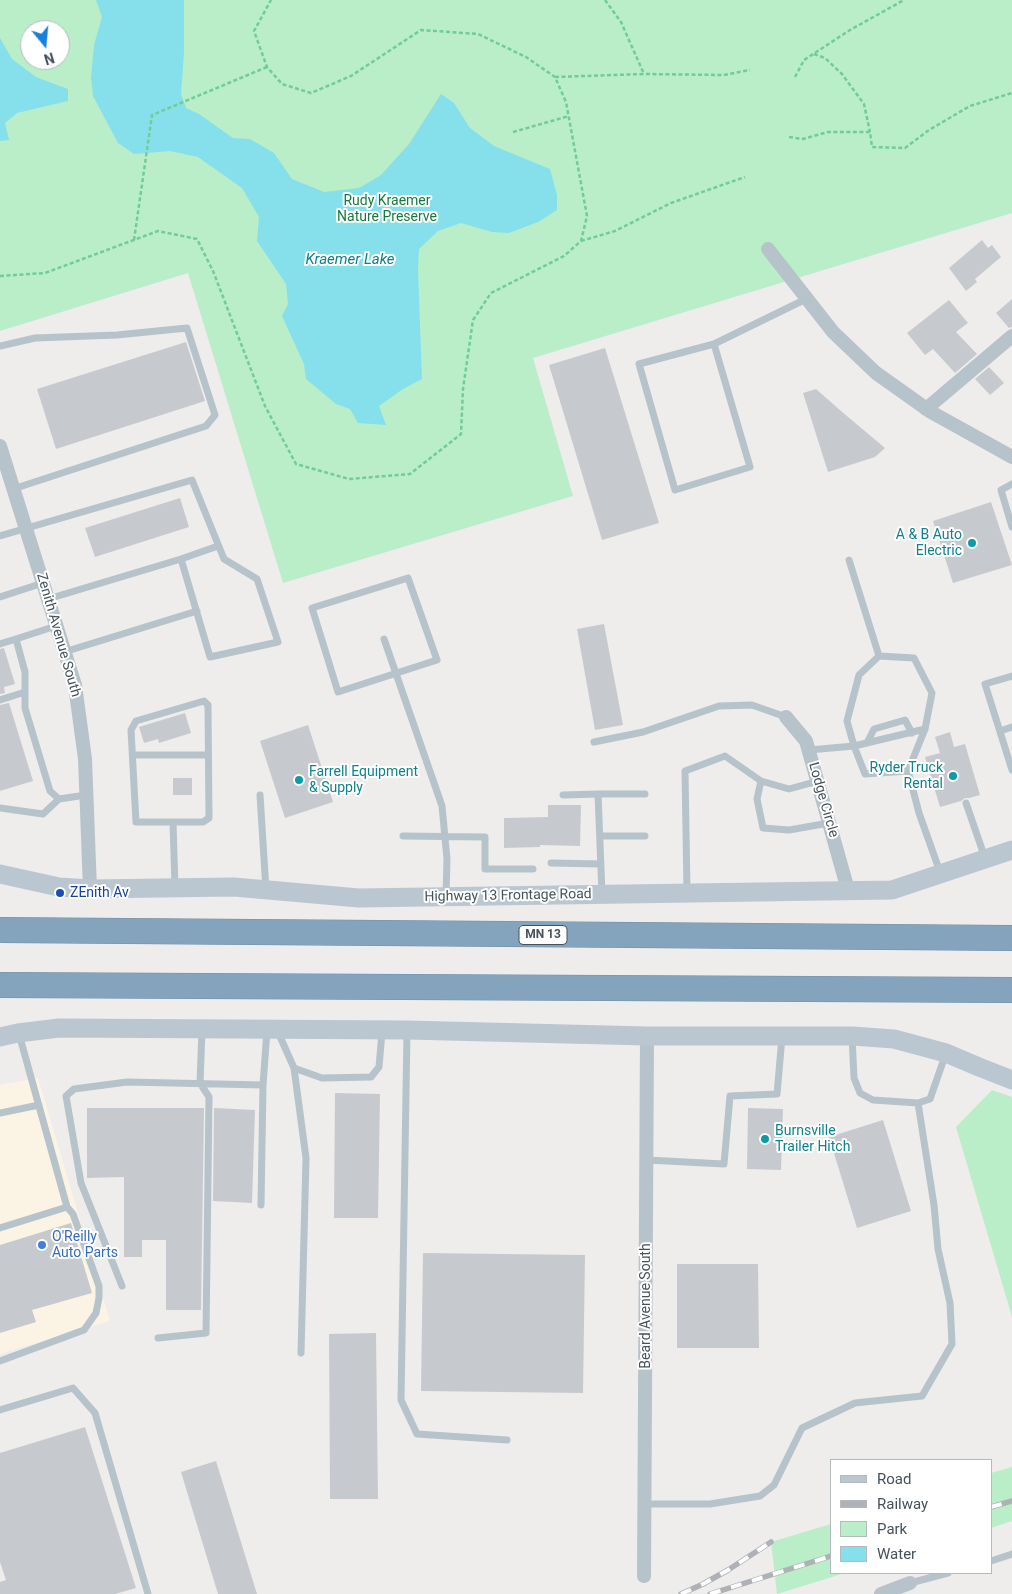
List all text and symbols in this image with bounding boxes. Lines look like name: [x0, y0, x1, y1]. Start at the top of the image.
north arrow: [20, 20, 70, 70]
text: N: [42, 49, 56, 67]
park label: Rudy Kraemer Nature Preserve: [337, 193, 437, 226]
water label: Kraemer Lake: [305, 251, 395, 269]
place label: A & B Auto Electric: [896, 527, 962, 560]
marker: A & B Auto Electric: [966, 537, 978, 549]
street label: Zenith Avenue South: [32, 571, 84, 699]
street label: Lodge Circle: [804, 760, 842, 840]
place label: Ryder Truck Rental: [870, 760, 943, 792]
place label: Farrell Equipment & Supply: [309, 764, 418, 796]
marker: Ryder Truck Rental: [947, 770, 959, 782]
marker: Farrell Equipment & Supply: [293, 774, 305, 786]
place label: ZEnith Av: [70, 885, 129, 901]
street label: Highway 13 Frontage Road: [424, 886, 592, 906]
marker: ZEnith Av: [54, 887, 66, 899]
road number: MN 13: [519, 926, 567, 944]
place label: Burnsville Trailer Hitch: [775, 1123, 850, 1156]
marker: Burnsville Trailer Hitch: [759, 1133, 771, 1145]
place label: O'Reilly Auto Parts: [52, 1229, 118, 1262]
marker: O'Reilly Auto Parts: [36, 1239, 48, 1251]
street label: Beard Avenue South: [638, 1243, 654, 1369]
legend: [830, 1459, 992, 1574]
text: Road: [877, 1470, 911, 1488]
text: Railway: [877, 1495, 928, 1513]
text: Park: [877, 1520, 907, 1538]
text: Water: [877, 1545, 916, 1563]

